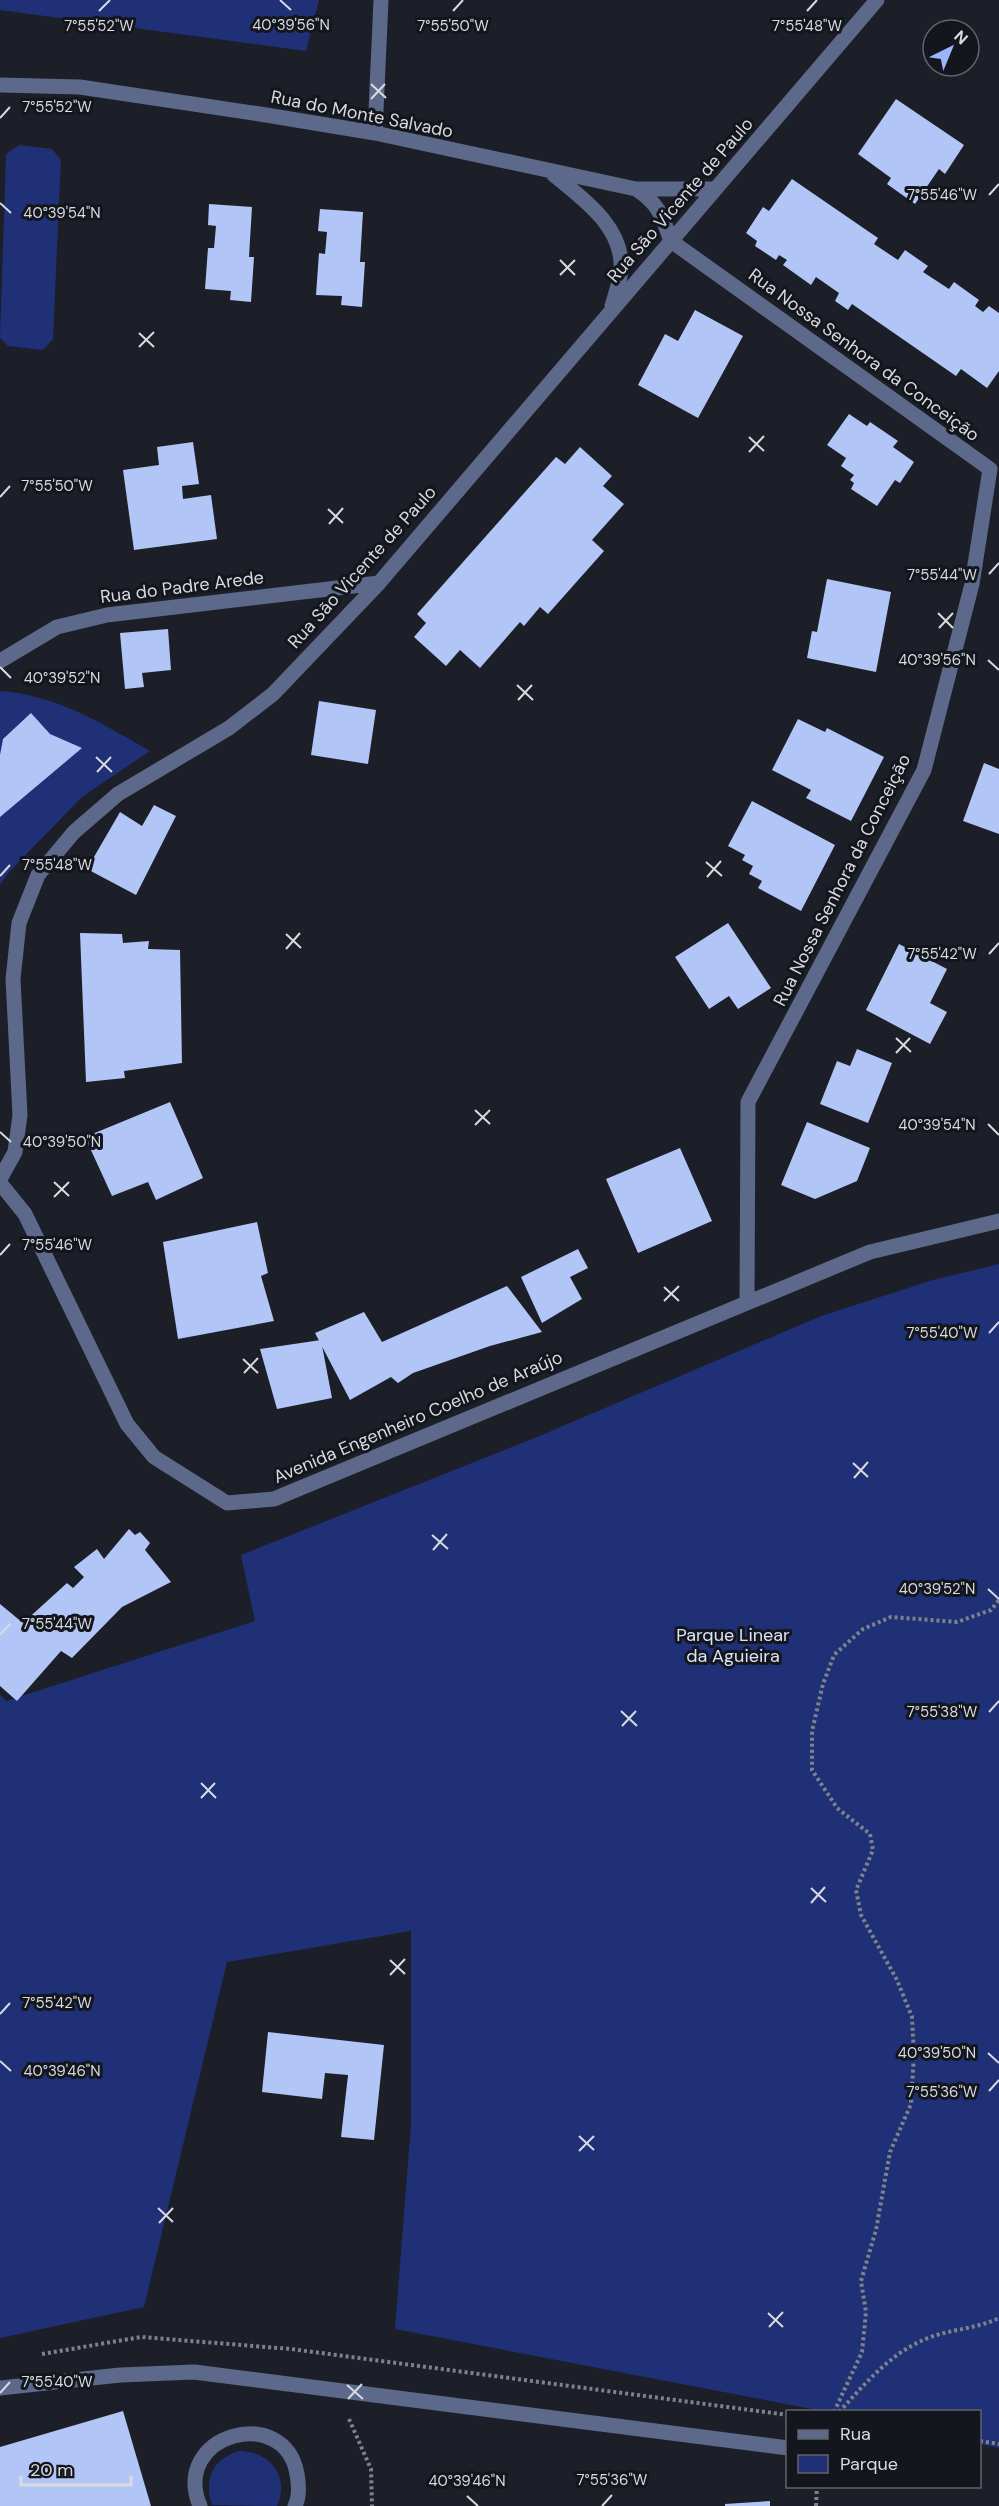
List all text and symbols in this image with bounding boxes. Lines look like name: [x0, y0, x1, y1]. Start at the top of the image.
text: 40°39'56"N: [252, 15, 330, 35]
text: 7°55'52"W: [64, 16, 134, 36]
text: 7°55'50"W: [417, 16, 489, 36]
text: 7°55'48"W: [772, 16, 842, 36]
north arrow: [921, 18, 981, 78]
text: N: [949, 26, 972, 49]
street label: Rua do Monte Salvado: [269, 85, 455, 143]
text: 7°55'52"W: [22, 97, 92, 117]
street label: Rua São Vicente de Paulo: [602, 112, 758, 288]
text: 7°55'46"W: [907, 185, 978, 205]
text: 40°39'54"N: [23, 203, 101, 223]
street label: Rua Nossa Senhora da Conceição: [744, 263, 984, 447]
text: 7°55'50"W: [21, 476, 93, 496]
street label: Rua São Vicente de Paulo: [282, 480, 442, 654]
street label: Rua do Padre Arede: [99, 565, 265, 609]
text: 7°55'44"W: [907, 565, 977, 585]
text: 40°39'56"N: [898, 650, 976, 670]
text: 40°39'52"N: [24, 668, 100, 688]
street label: Rua Nossa Senhora da Conceição: [768, 750, 916, 1010]
text: 7°55'48"W: [22, 855, 92, 875]
text: 7°55'42"W: [907, 944, 977, 964]
text: 40°39'54"N: [898, 1115, 976, 1135]
text: 40°39'50"N: [23, 1132, 101, 1152]
text: 7°55'46"W: [22, 1235, 93, 1255]
text: 7°55'40"W: [906, 1323, 978, 1343]
street label: Avenida Engenheiro Coelho de Araújo: [270, 1345, 566, 1489]
text: 40°39'52"N: [899, 1579, 975, 1599]
text: 7°55'44"W: [22, 1614, 92, 1634]
park label: Parque Linear da Aguieira: [676, 1623, 790, 1668]
text: 7°55'38"W: [907, 1702, 978, 1722]
text: 7°55'42"W: [22, 1993, 92, 2013]
text: 40°39'50"N: [898, 2043, 976, 2063]
text: 40°39'46"N: [23, 2061, 101, 2081]
text: 7°55'36"W: [907, 2082, 978, 2102]
text: 7°55'40"W: [21, 2372, 93, 2392]
legend: [786, 2410, 981, 2488]
text: Rua: [840, 2422, 871, 2446]
scale bar: [21, 2449, 130, 2487]
text: Parque: [840, 2452, 898, 2476]
text: 20 m: [30, 2458, 73, 2482]
text: 7°55'36"W: [577, 2470, 648, 2490]
text: 40°39'46"N: [428, 2471, 506, 2491]

